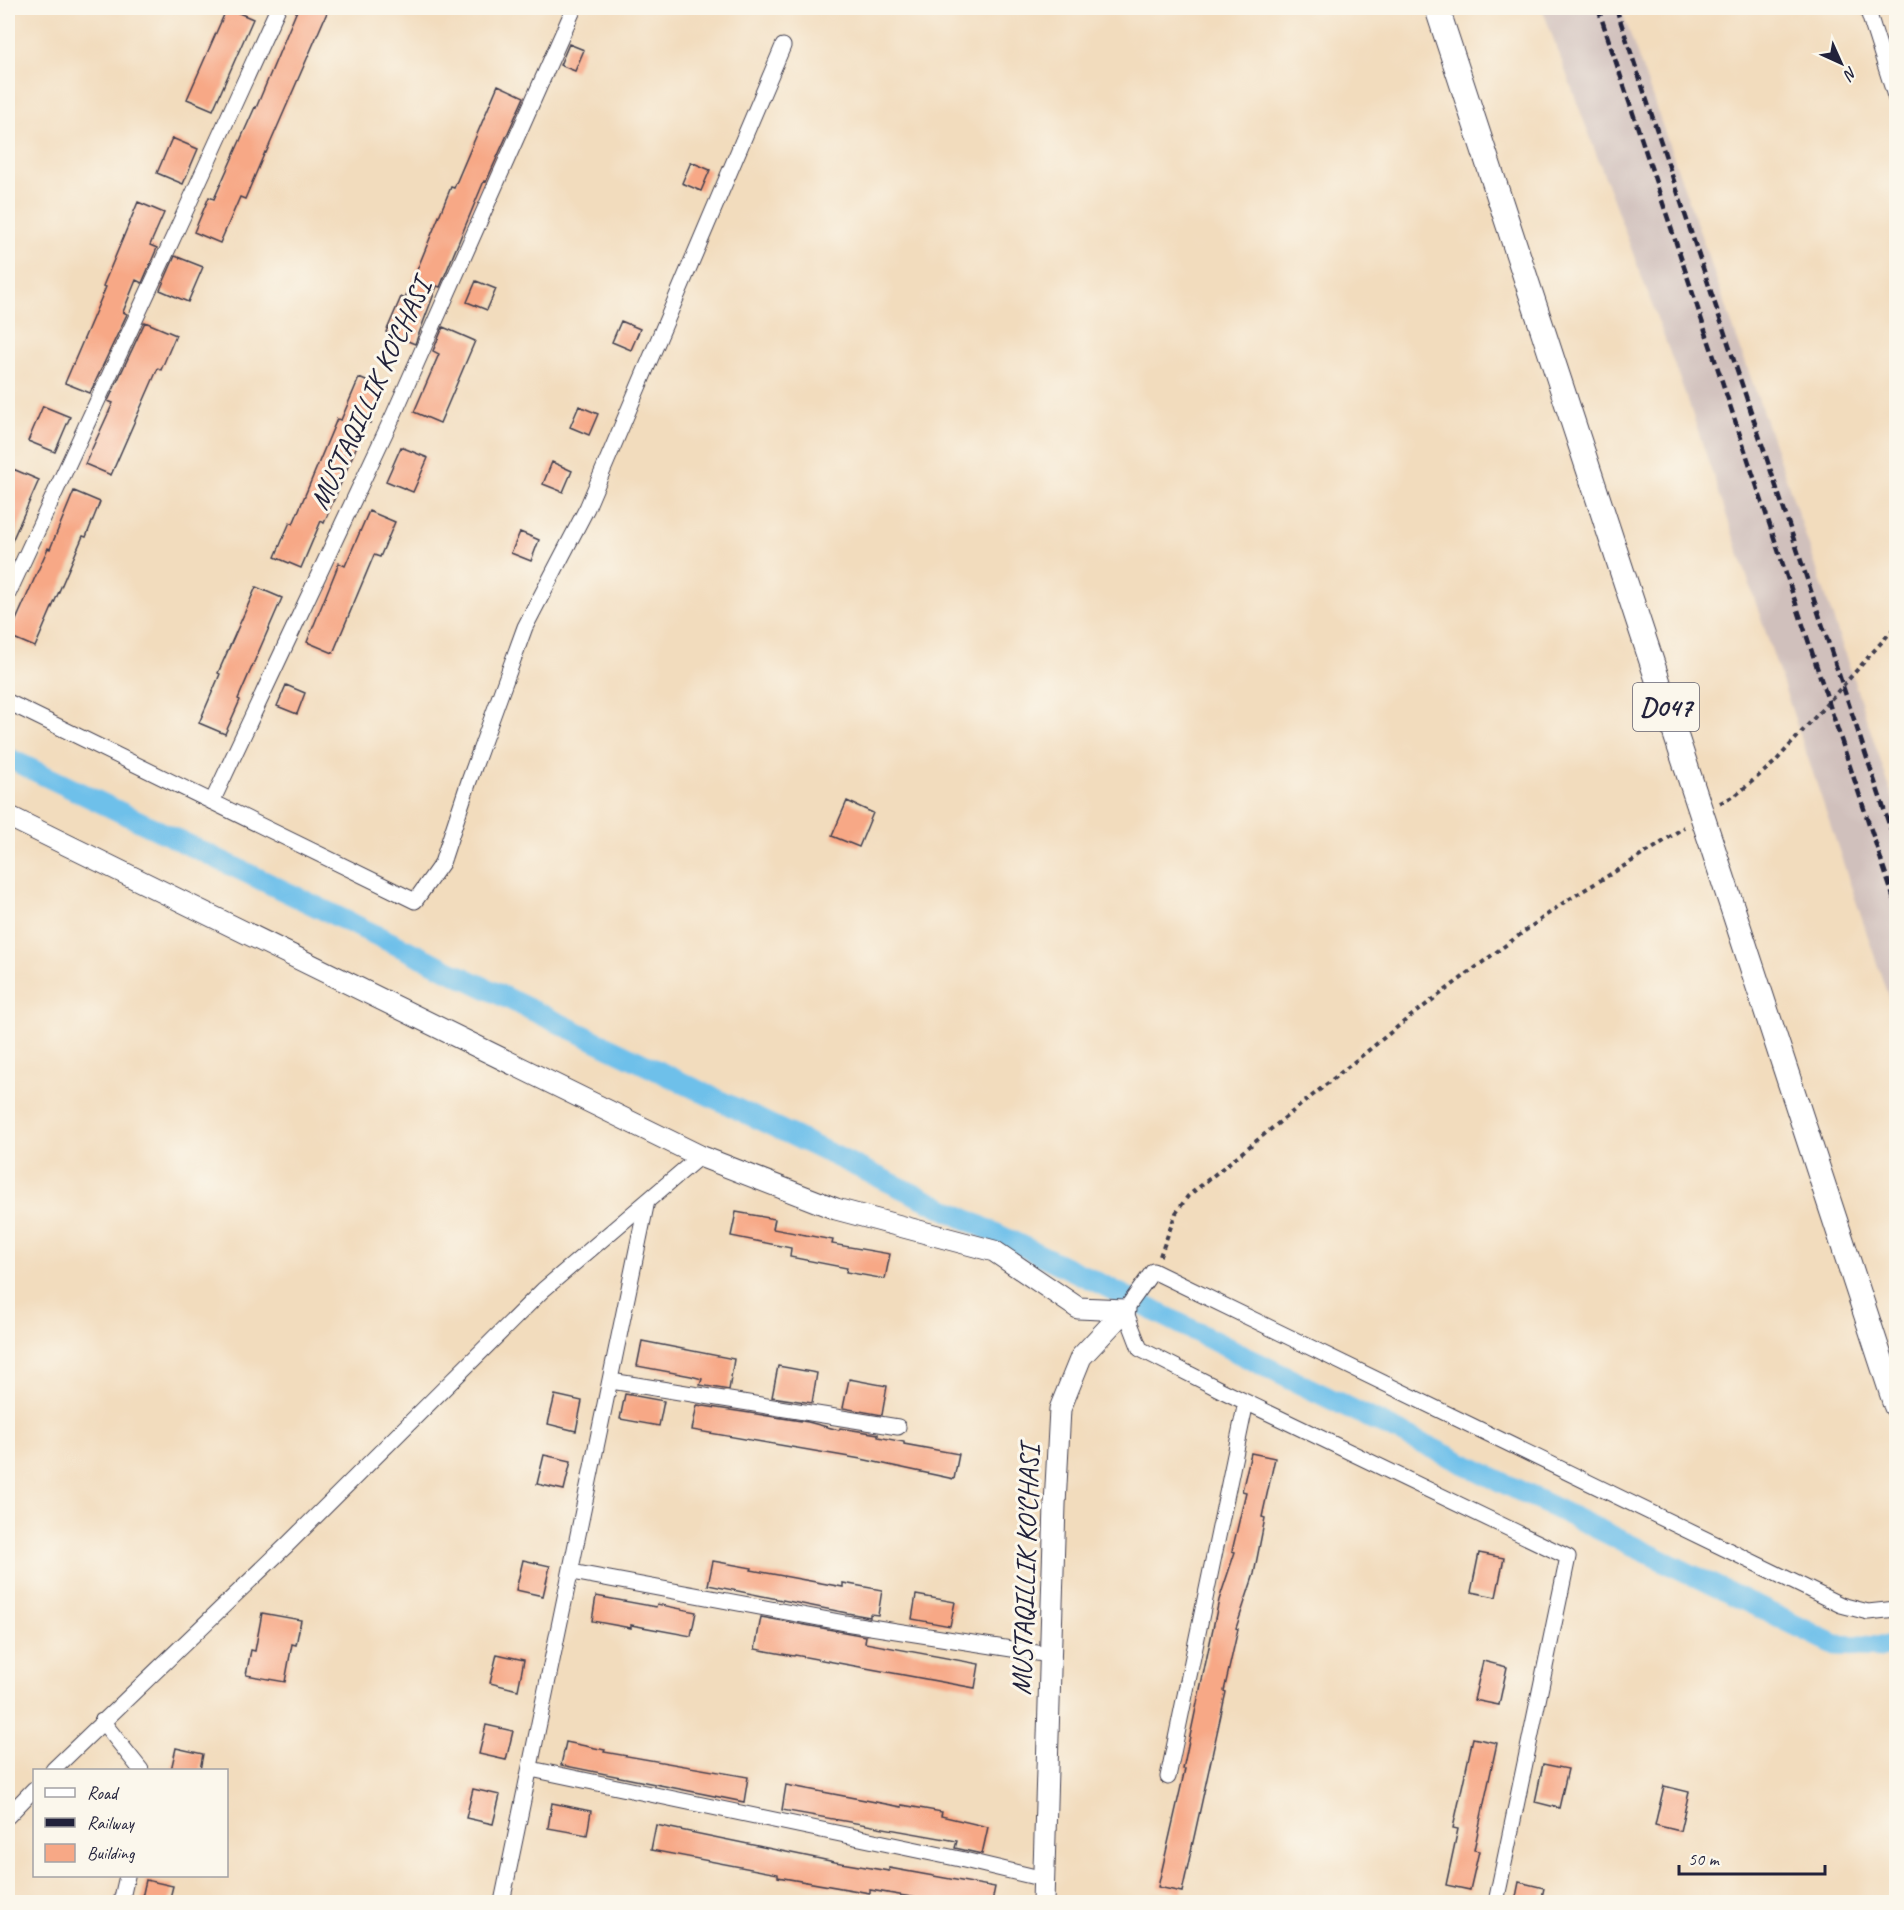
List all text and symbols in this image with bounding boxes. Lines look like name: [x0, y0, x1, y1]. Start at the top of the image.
north arrow: [1811, 33, 1871, 93]
text: N: [1838, 62, 1861, 86]
street label: MUSTAQILLIK KO'CHASI: [301, 268, 441, 515]
road number: D047: [1633, 683, 1699, 731]
street label: MUSTAQILLIK KO'CHASI: [1003, 1438, 1047, 1696]
legend: [33, 1769, 228, 1877]
text: Road: [87, 1782, 120, 1804]
text: Railway: [87, 1812, 135, 1834]
scale bar: [1679, 1838, 1824, 1876]
text: Building: [87, 1842, 136, 1864]
text: 50 m: [1688, 1848, 1721, 1870]

